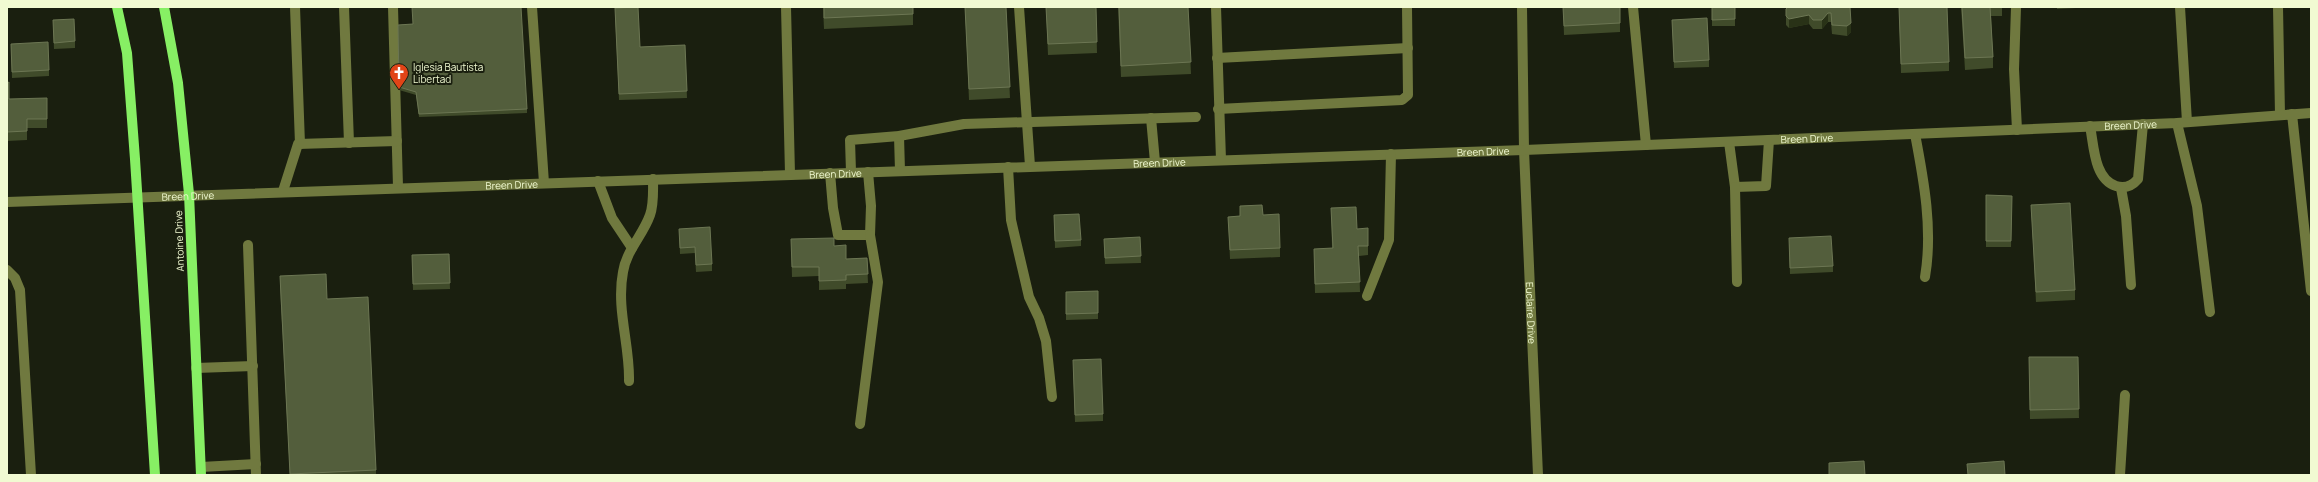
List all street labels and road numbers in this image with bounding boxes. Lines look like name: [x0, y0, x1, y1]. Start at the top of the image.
street label: Breen Drive: [2104, 117, 2157, 133]
street label: Breen Drive: [1780, 130, 1834, 146]
street label: Breen Drive: [1457, 143, 1510, 159]
street label: Breen Drive: [1133, 155, 1186, 170]
street label: Breen Drive: [809, 166, 862, 181]
street label: Breen Drive: [485, 177, 538, 193]
street label: Breen Drive: [161, 188, 215, 204]
street label: Antoine Drive: [171, 210, 187, 272]
street label: Euclaire Drive: [1523, 282, 1539, 344]

